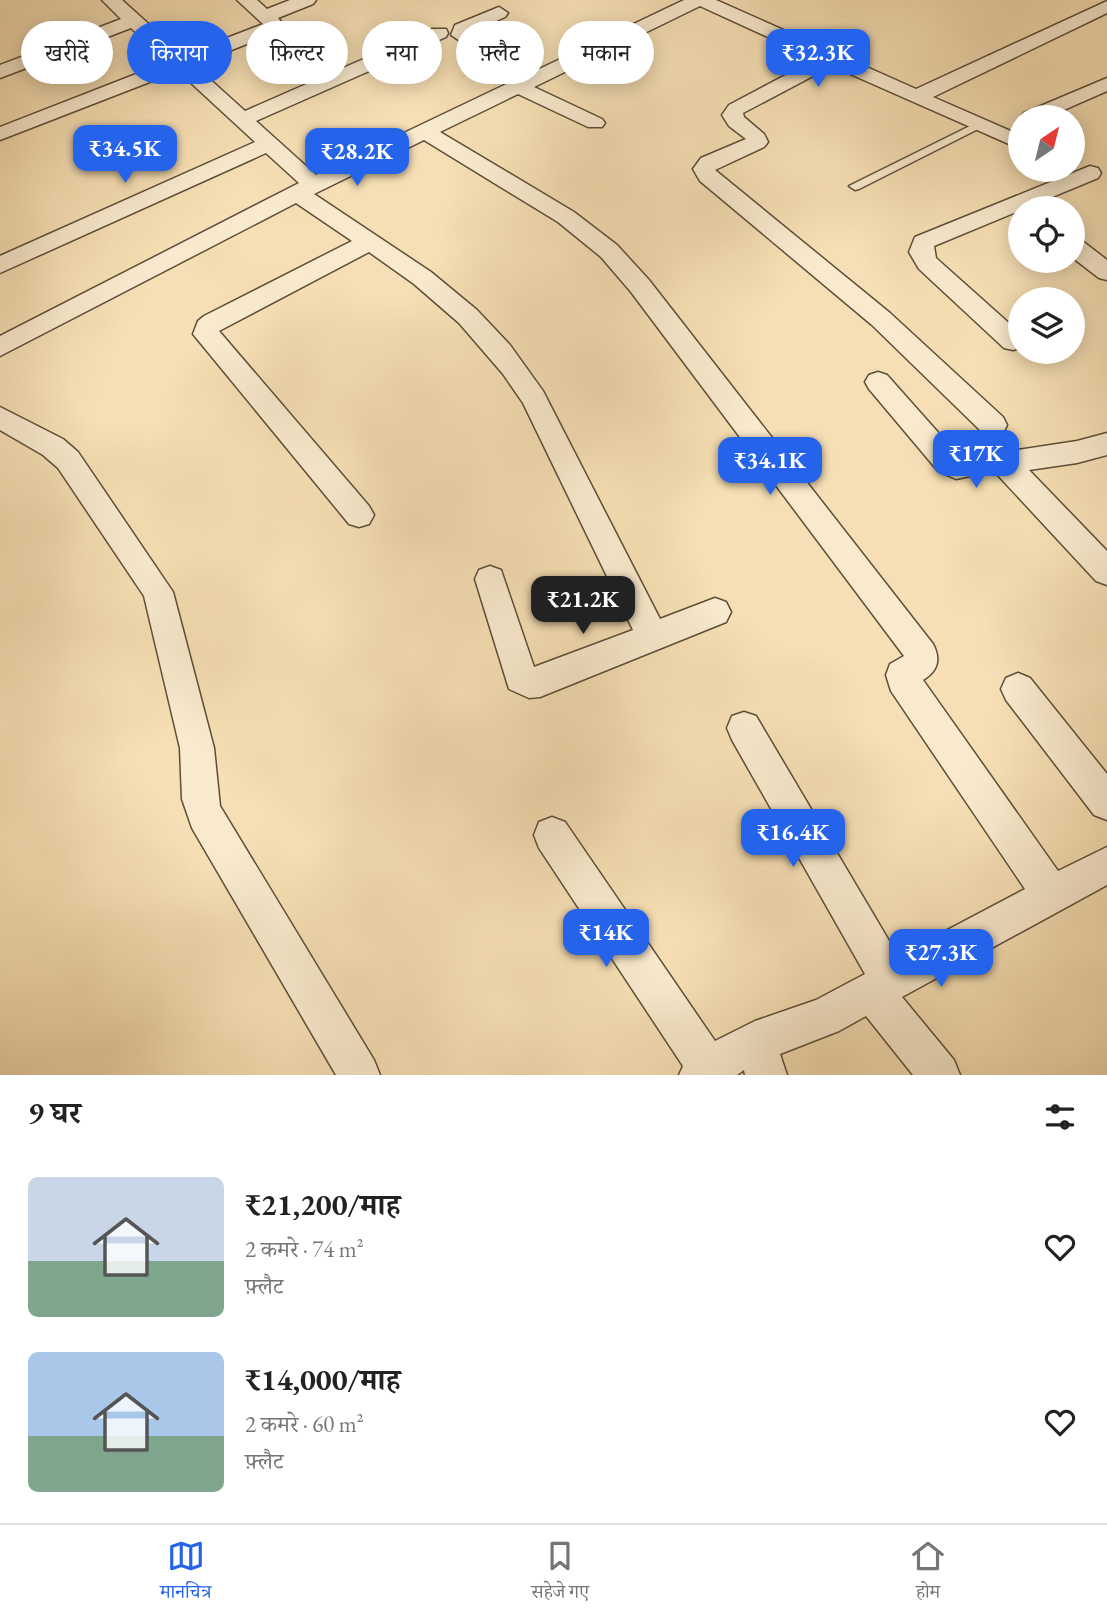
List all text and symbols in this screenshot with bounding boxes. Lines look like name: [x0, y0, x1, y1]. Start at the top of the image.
chip: खरीदें: [21, 21, 113, 84]
chip: किराया: [127, 21, 232, 84]
chip: फ़िल्टर: [246, 21, 348, 84]
chip: नया: [362, 21, 442, 84]
chip: फ़्लैट: [456, 21, 544, 84]
chip: मकान: [558, 21, 654, 84]
pin: ₹32.3K: [761, 29, 875, 89]
text: ₹32.3K: [782, 37, 854, 67]
north arrow: [1008, 105, 1085, 182]
map controls: [1008, 105, 1085, 364]
pin: ₹34.5K: [68, 125, 182, 185]
pin: ₹28.2K: [300, 128, 414, 188]
text: ₹34.5K: [89, 133, 161, 163]
text: ₹28.2K: [321, 136, 393, 166]
button: locate: [1008, 196, 1085, 273]
button: layers: [1008, 287, 1085, 364]
pin: ₹17K: [935, 430, 1017, 490]
pin: ₹34.1K: [713, 438, 827, 497]
text: ₹17K: [949, 438, 1003, 468]
text: ₹34.1K: [734, 445, 806, 475]
pin: ₹21.2K: [526, 576, 640, 636]
text: ₹21.2K: [547, 584, 619, 614]
pin: ₹16.4K: [736, 810, 850, 869]
text: ₹16.4K: [757, 817, 829, 847]
pin: ₹14K: [565, 909, 647, 969]
text: ₹14K: [579, 917, 633, 947]
pin: ₹27.3K: [884, 930, 998, 989]
text: ₹27.3K: [905, 937, 977, 967]
text: 9 घर: [28, 1093, 81, 1132]
icon: filters: [1041, 1098, 1079, 1136]
text: ₹21,200/माह: [245, 1185, 400, 1224]
icon: home: [84, 1205, 168, 1289]
icon: heart: [1041, 1228, 1079, 1266]
text: 2 कमरे · 74 m²: [245, 1234, 364, 1264]
text: फ़्लैट: [245, 1271, 283, 1301]
text: ₹14,000/माह: [245, 1360, 400, 1399]
icon: home: [84, 1380, 168, 1464]
icon: heart: [1041, 1403, 1079, 1441]
text: 2 कमरे · 60 m²: [245, 1409, 364, 1439]
text: फ़्लैट: [245, 1446, 283, 1476]
tab: मानचित्र: [160, 1537, 211, 1610]
tab: सहेजे गए: [531, 1537, 589, 1610]
tab: होम: [909, 1537, 947, 1610]

